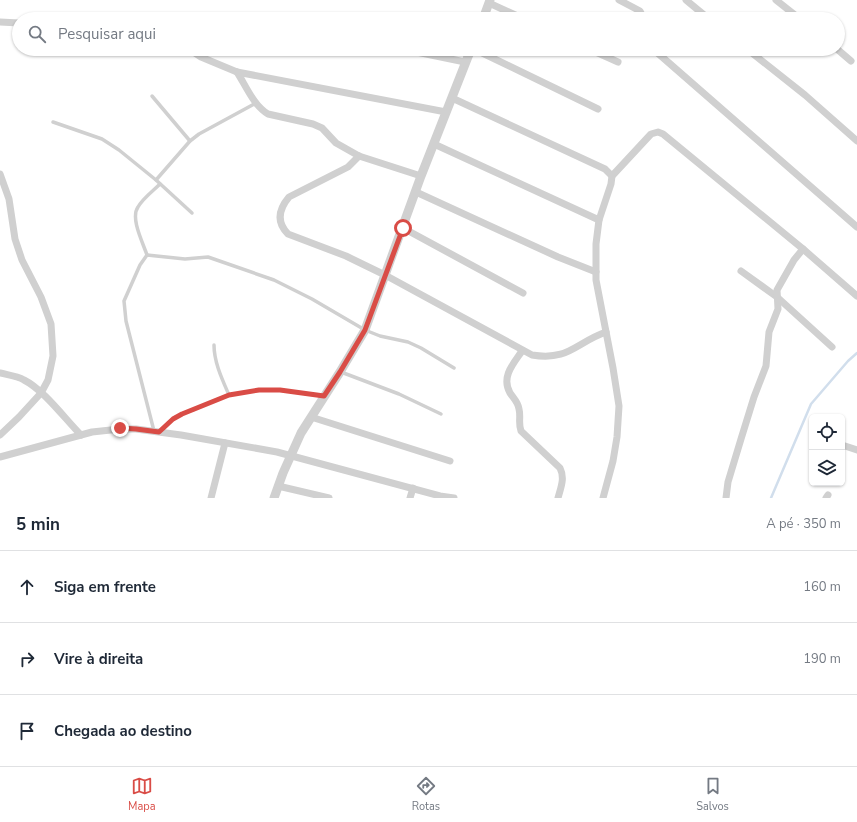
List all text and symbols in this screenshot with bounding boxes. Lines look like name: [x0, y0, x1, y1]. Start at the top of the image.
search box: [12, 12, 845, 56]
icon: search: [26, 23, 48, 45]
text: Pesquisar aqui: [58, 24, 156, 44]
route start: [394, 219, 412, 237]
map controls: [809, 414, 845, 486]
button: locate: [809, 414, 845, 450]
route end: [111, 419, 129, 437]
button: layers: [809, 450, 845, 486]
text: 5 min: [16, 513, 60, 536]
text: A pé · 350 m: [766, 515, 841, 533]
icon: ahead: [16, 576, 38, 598]
text: Siga em frente: [54, 577, 156, 597]
text: 160 m: [803, 578, 841, 596]
icon: right: [16, 648, 38, 670]
text: Vire à direita: [54, 649, 143, 669]
text: 190 m: [803, 650, 841, 668]
icon: arrive: [16, 720, 38, 742]
text: Chegada ao destino: [54, 721, 192, 741]
tab: Mapa: [128, 775, 156, 814]
tab: Rotas: [412, 775, 440, 814]
tab: Salvos: [696, 775, 729, 814]

